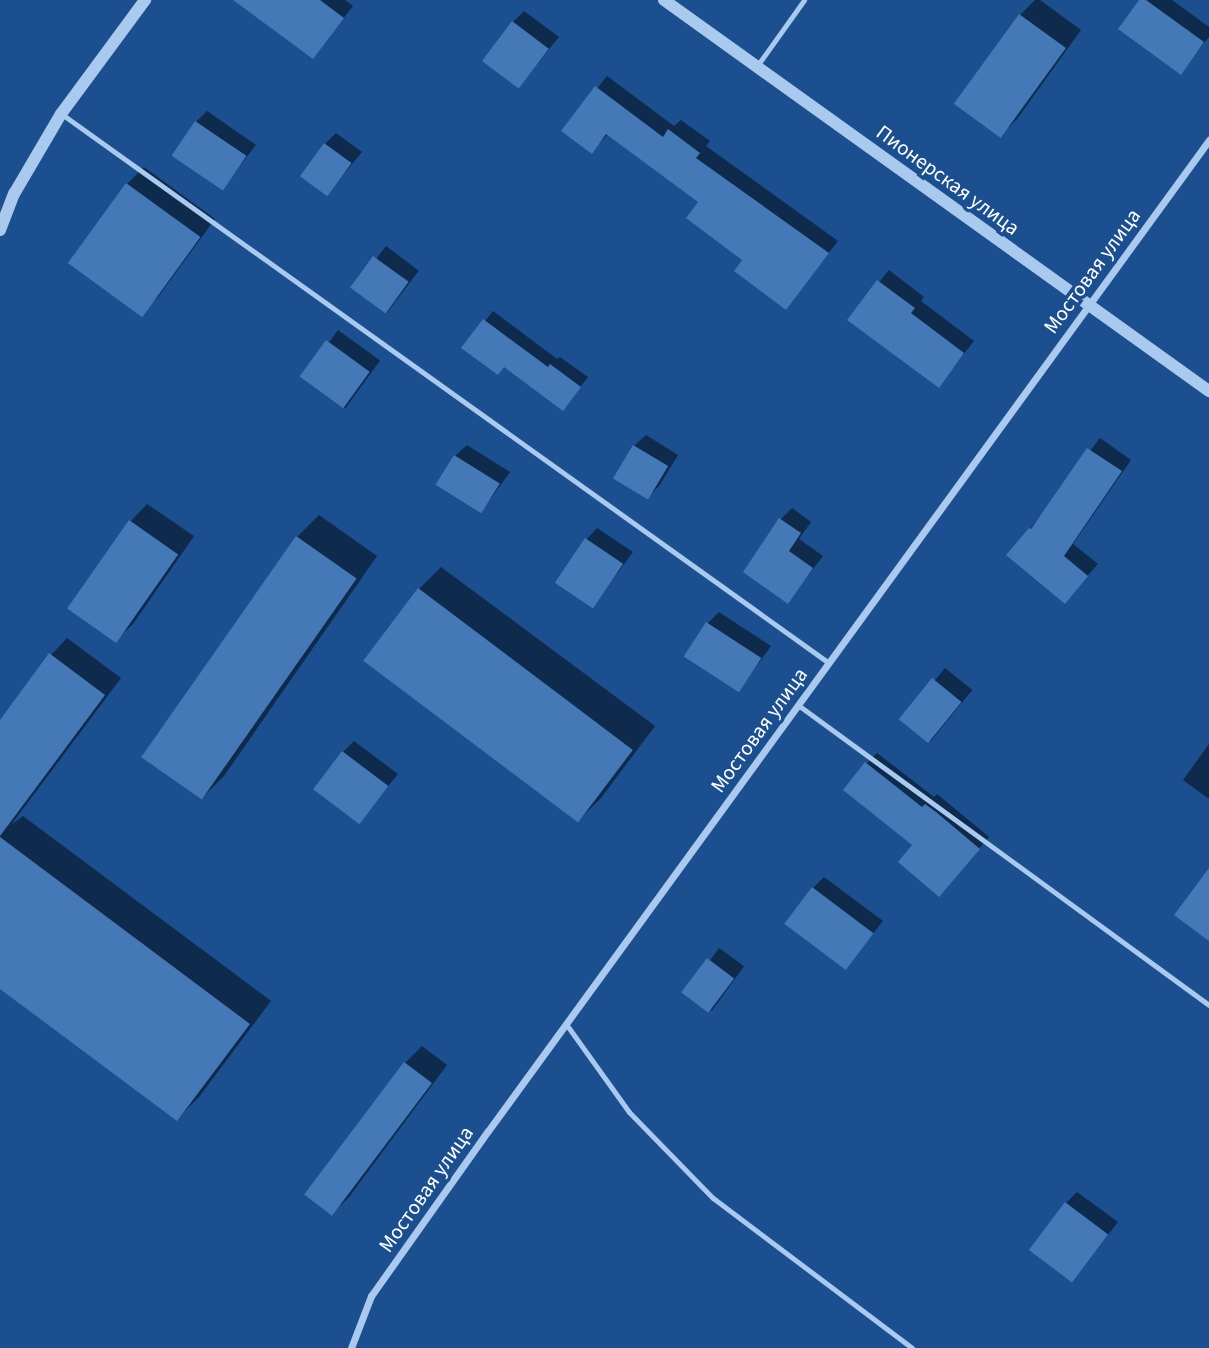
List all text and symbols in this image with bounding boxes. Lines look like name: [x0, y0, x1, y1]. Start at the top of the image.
street label: Пионерская улица: [871, 120, 1025, 240]
street label: Мостовая улица: [1038, 204, 1146, 338]
street label: Мостовая улица: [705, 663, 813, 797]
street label: Мостовая улица: [373, 1121, 479, 1257]

